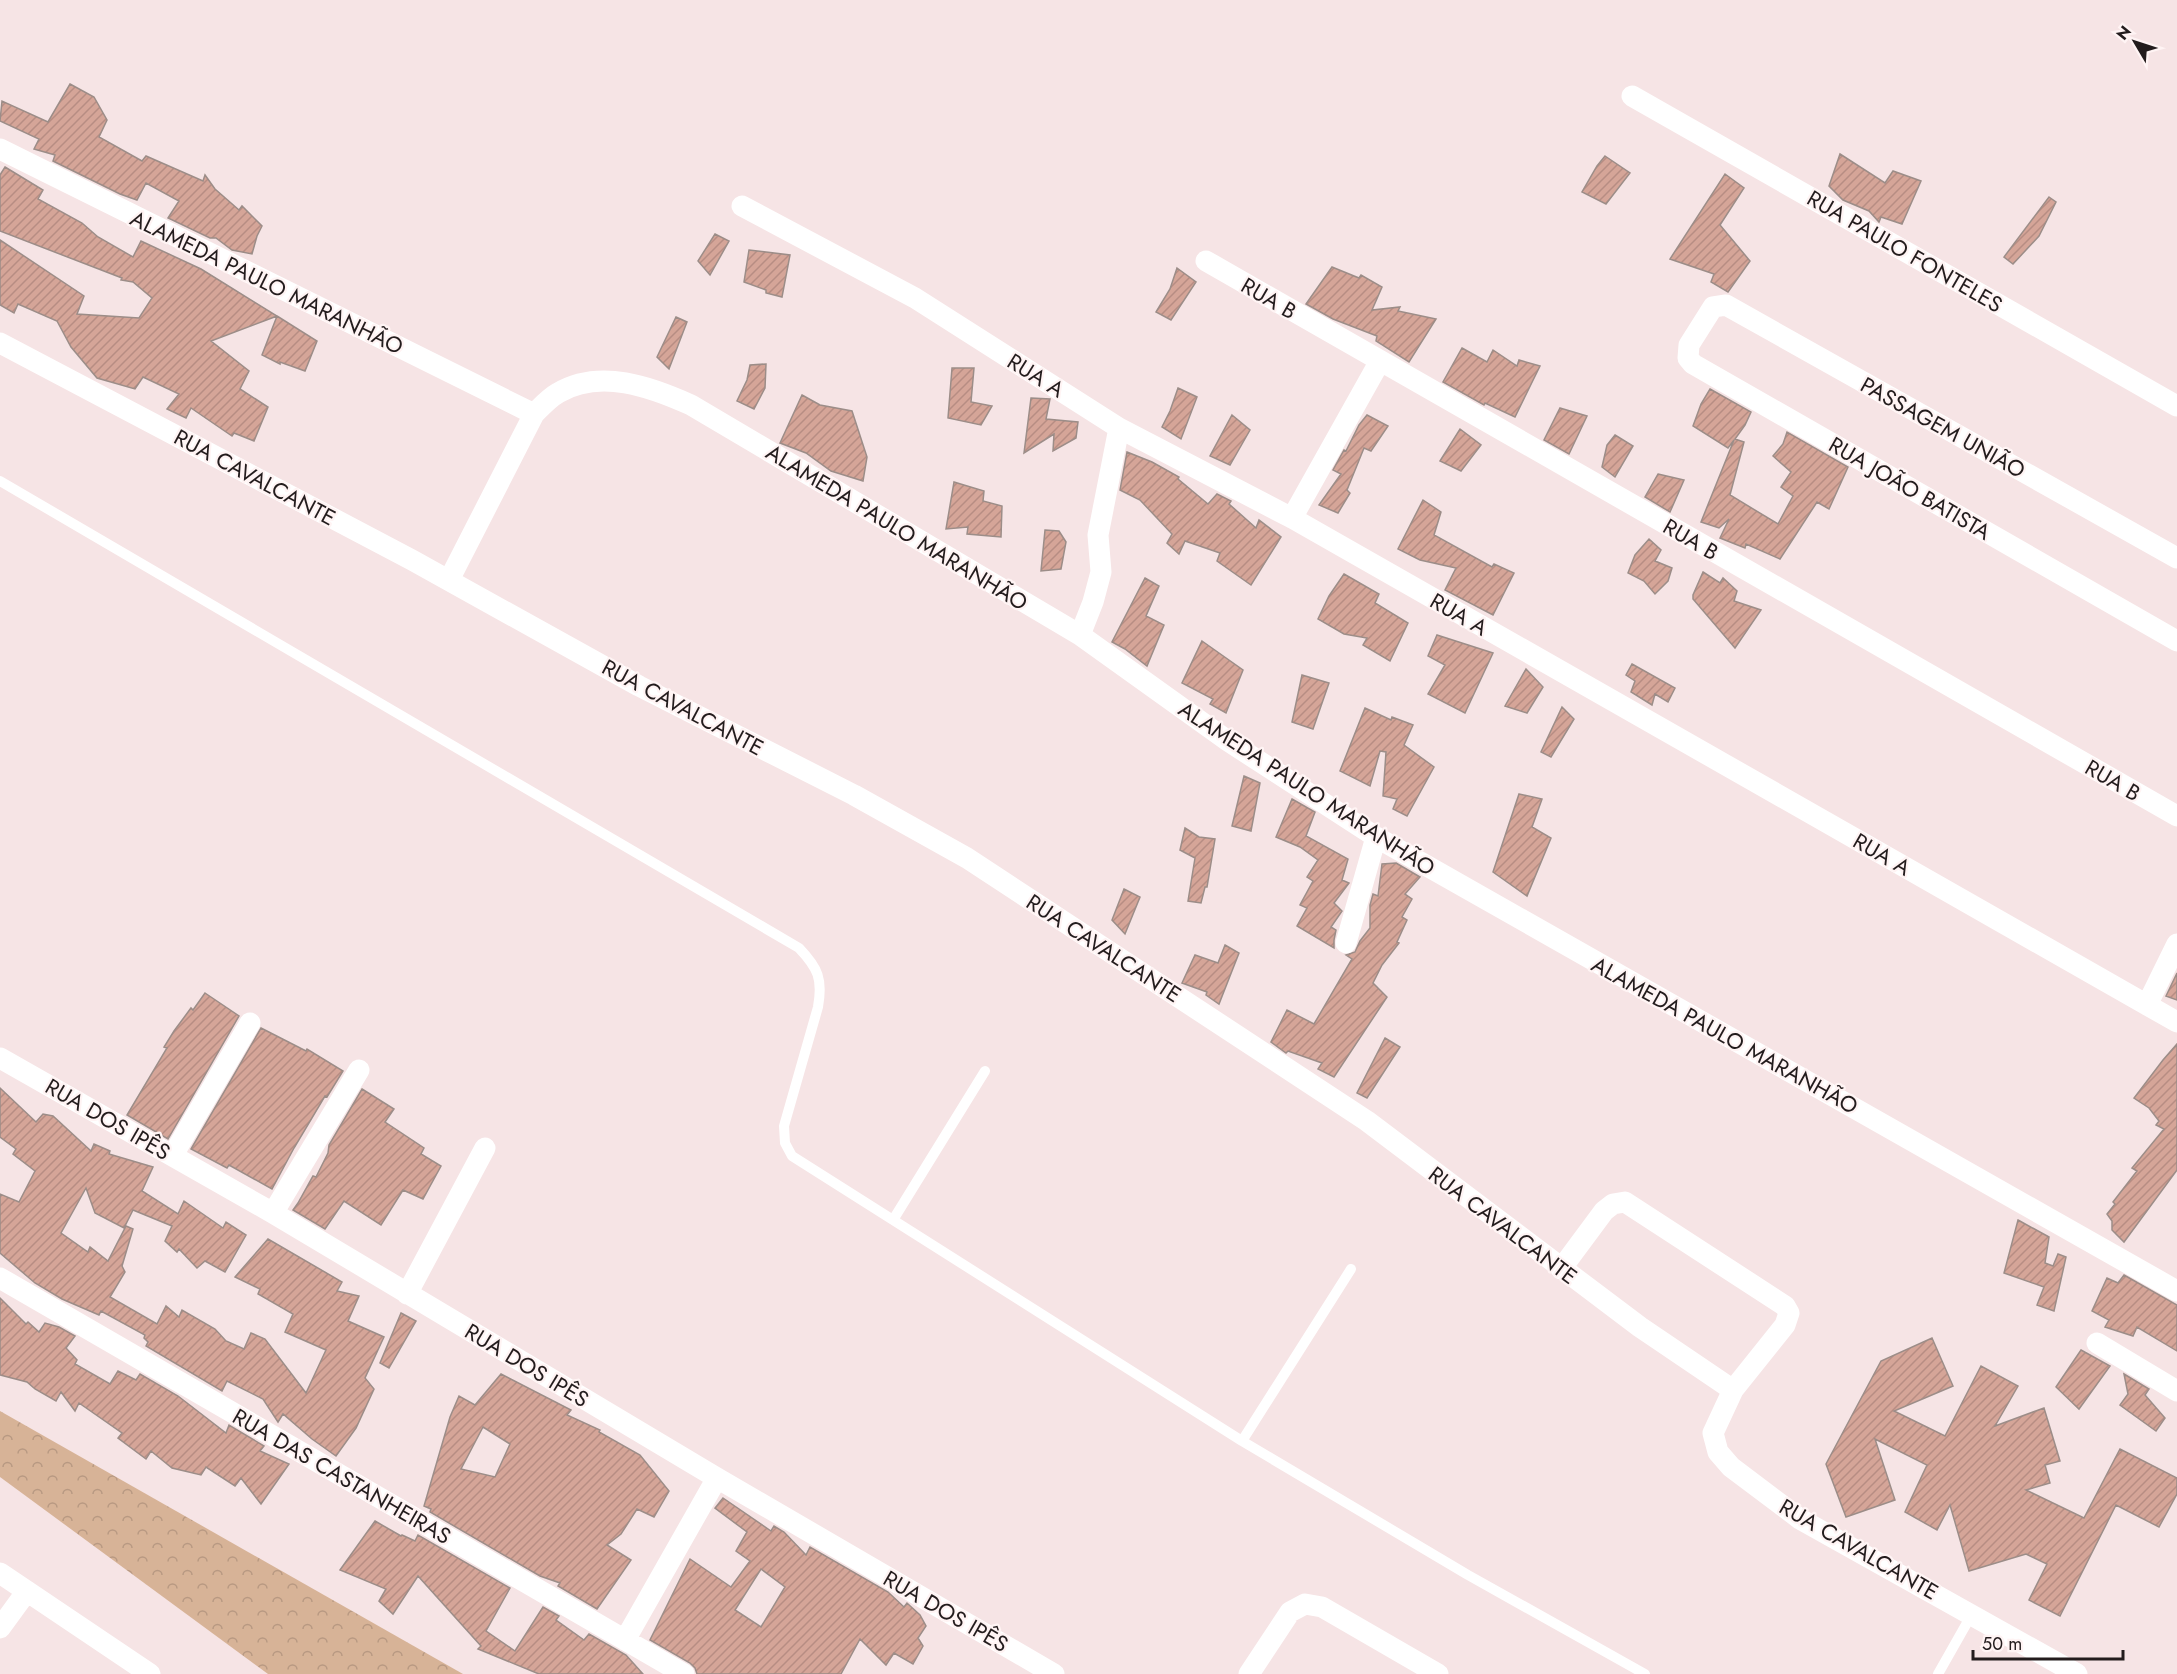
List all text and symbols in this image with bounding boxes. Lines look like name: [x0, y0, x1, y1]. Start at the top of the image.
north arrow: [2105, 12, 2165, 72]
text: N: [2111, 21, 2137, 45]
street label: RUA PAULO FONTELES: [1801, 182, 2009, 320]
street label: ALAMEDA PAULO MARANHÃO: [125, 202, 409, 362]
street label: RUA B: [1235, 269, 1303, 327]
street label: RUA A: [1001, 345, 1071, 405]
street label: PASSAGEM UNIÃO: [1855, 368, 2031, 486]
street label: RUA CAVALCANTE: [168, 421, 342, 533]
street label: RUA JOÃO BATISTA: [1823, 429, 1997, 548]
street label: ALAMEDA PAULO MARANHÃO: [760, 436, 1034, 618]
street label: RUA B: [1657, 510, 1725, 568]
street label: RUA A: [1424, 585, 1494, 644]
street label: RUA CAVALCANTE: [596, 651, 770, 763]
street label: ALAMEDA PAULO MARANHÃO: [1172, 693, 1442, 883]
street label: RUA B: [2079, 751, 2147, 809]
street label: RUA A: [1847, 825, 1917, 884]
street label: RUA CAVALCANTE: [1020, 886, 1188, 1010]
street label: ALAMEDA PAULO MARANHÃO: [1586, 948, 1864, 1122]
street label: RUA DOS IPÊS: [39, 1070, 177, 1168]
street label: RUA CAVALCANTE: [1422, 1158, 1584, 1292]
street label: RUA DOS IPÊS: [459, 1315, 595, 1415]
street label: RUA DAS CASTANHEIRAS: [227, 1400, 457, 1552]
street label: RUA CAVALCANTE: [1773, 1490, 1945, 1608]
street label: RUA DOS IPÊS: [877, 1562, 1015, 1660]
scale bar: [1973, 1623, 2123, 1661]
text: 50 m: [1982, 1631, 2022, 1657]

